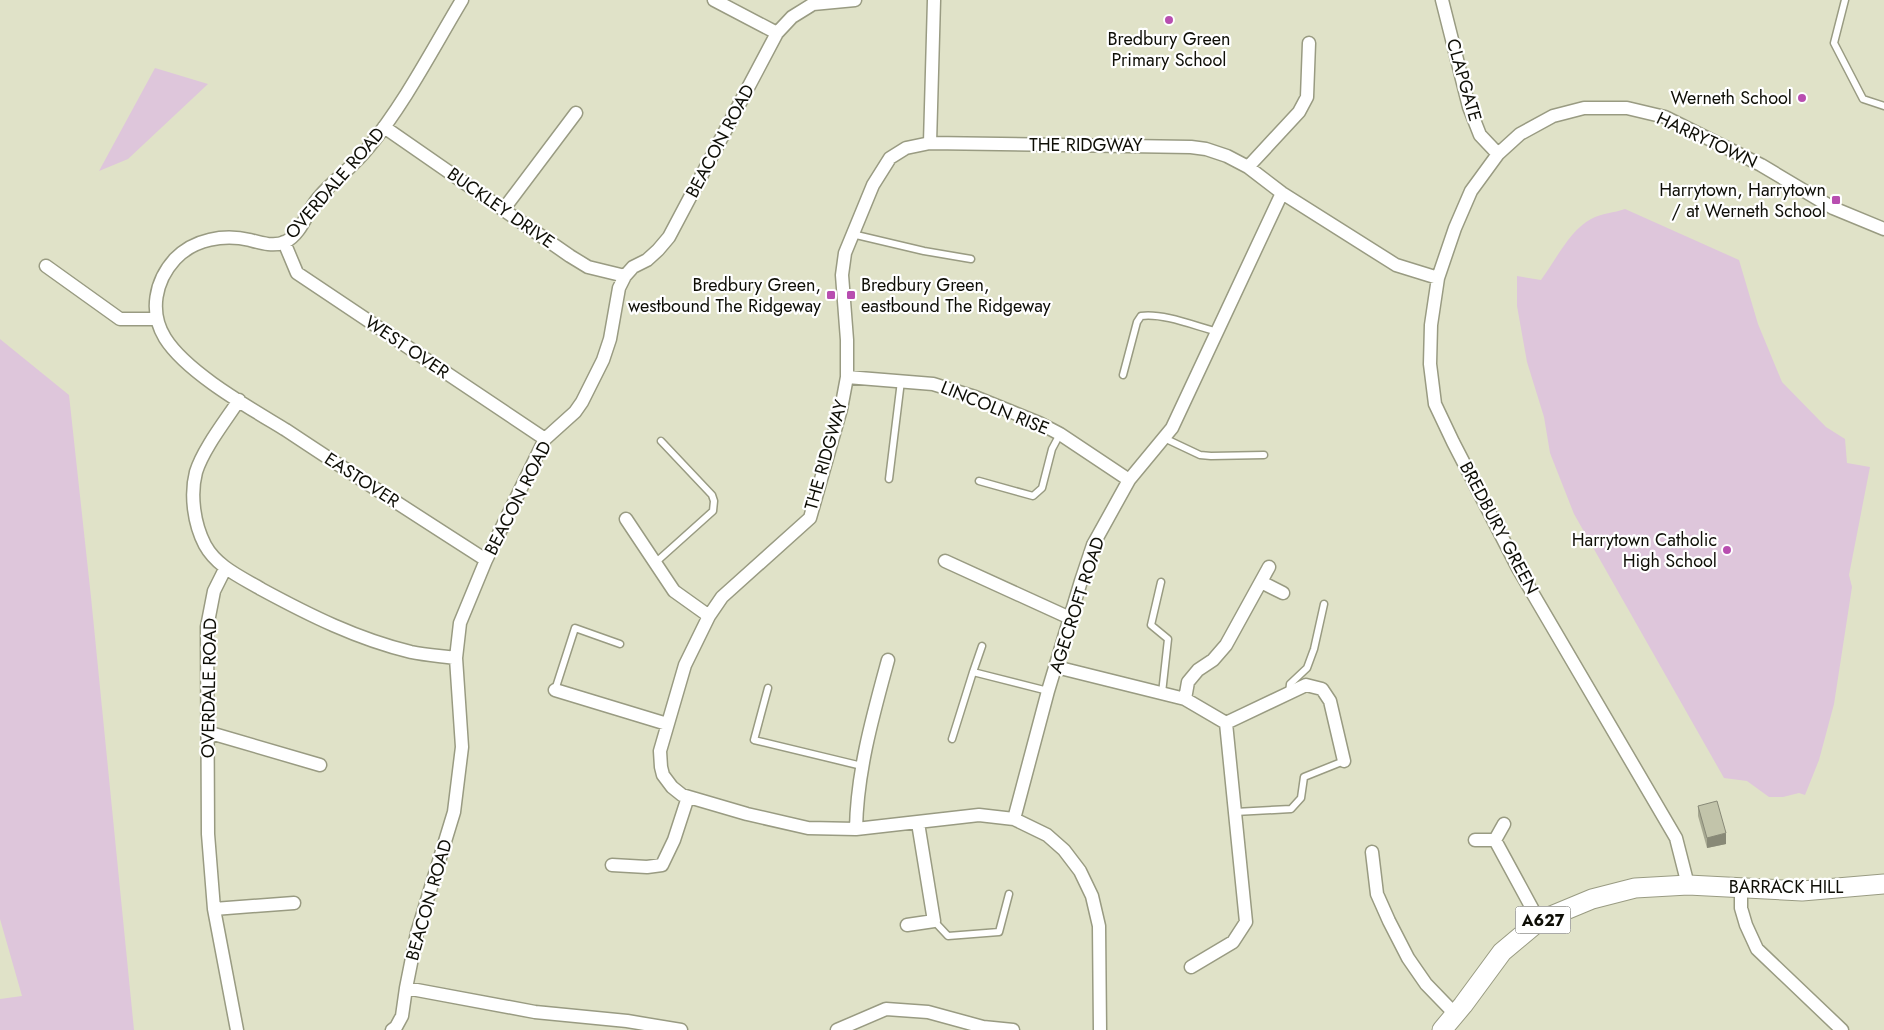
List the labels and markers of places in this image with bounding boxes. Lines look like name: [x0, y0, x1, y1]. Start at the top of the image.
marker: Bredbury Green Primary School: [1163, 14, 1175, 26]
place label: Bredbury Green Primary School: [1107, 26, 1231, 73]
place label: Werneth School: [1671, 85, 1792, 111]
marker: Werneth School: [1796, 92, 1808, 104]
place label: Harrytown, Harrytown / at Werneth School: [1659, 177, 1826, 224]
marker: Harrytown, Harrytown / at Werneth School: [1830, 194, 1842, 206]
place label: Bredbury Green, westbound The Ridgeway: [628, 272, 821, 319]
place label: Bredbury Green, eastbound The Ridgeway: [861, 272, 1051, 319]
marker: Bredbury Green, westbound The Ridgeway: [825, 289, 837, 301]
marker: Bredbury Green, eastbound The Ridgeway: [845, 289, 857, 301]
place label: Harrytown Catholic High School: [1572, 527, 1717, 574]
marker: Harrytown Catholic High School: [1721, 544, 1733, 556]

